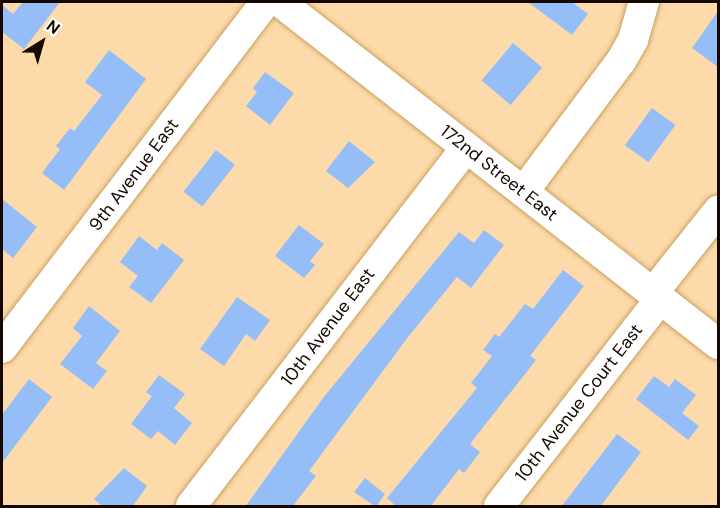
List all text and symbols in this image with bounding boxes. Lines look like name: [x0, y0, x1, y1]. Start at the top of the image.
north arrow: [12, 12, 72, 72]
text: N: [42, 15, 64, 39]
street label: 9th Avenue East: [85, 115, 183, 235]
street label: 172nd Street East: [436, 120, 562, 226]
street label: 10th Avenue East: [277, 264, 379, 390]
street label: 10th Avenue Court East: [511, 320, 647, 486]

